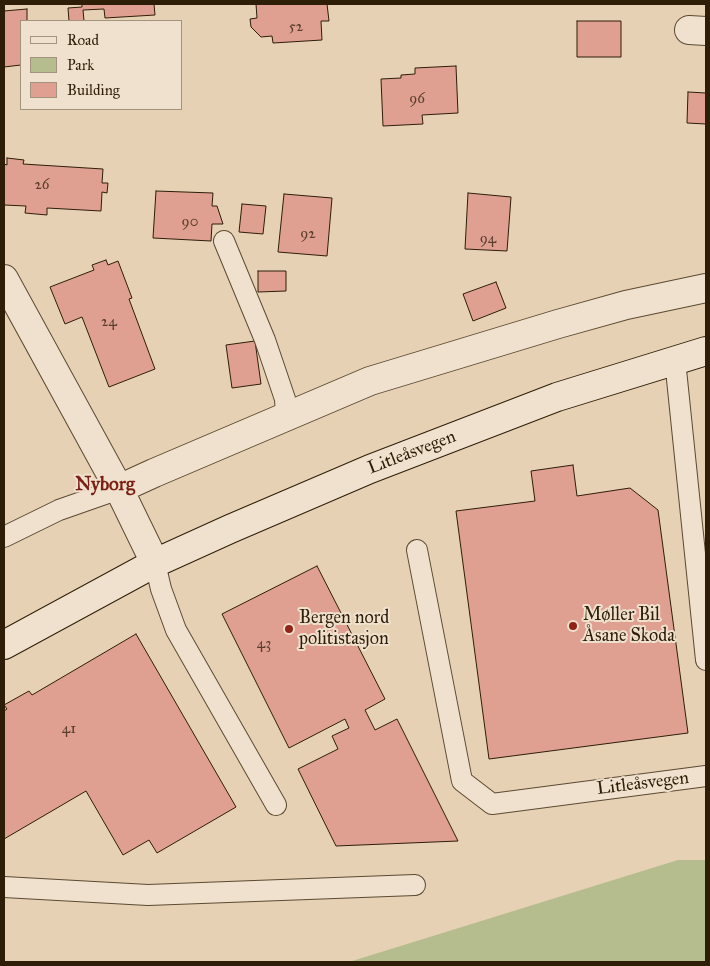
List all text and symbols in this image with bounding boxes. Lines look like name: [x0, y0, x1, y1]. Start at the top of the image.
house number: 52: [289, 18, 303, 36]
legend: [20, 20, 182, 110]
text: Road: [67, 31, 99, 49]
text: Park: [67, 56, 94, 74]
text: Building: [67, 81, 120, 99]
house number: 96: [409, 90, 425, 108]
house number: 26: [34, 176, 50, 194]
house number: 90: [182, 213, 198, 231]
house number: 92: [300, 225, 316, 243]
house number: 94: [480, 230, 496, 248]
house number: 24: [101, 313, 117, 331]
street label: Litleåsvegen: [365, 426, 459, 480]
district label: Nyborg: [75, 474, 135, 496]
place label: Møller Bil Åsane Skoda: [583, 605, 675, 648]
place label: Bergen nord politistasjon: [299, 608, 389, 650]
marker: Møller Bil Åsane Skoda: [567, 620, 579, 632]
marker: Bergen nord politistasjon: [283, 623, 295, 635]
house number: 43: [257, 635, 271, 653]
house number: 41: [62, 720, 76, 738]
street label: Litleåsvegen: [596, 768, 690, 800]

